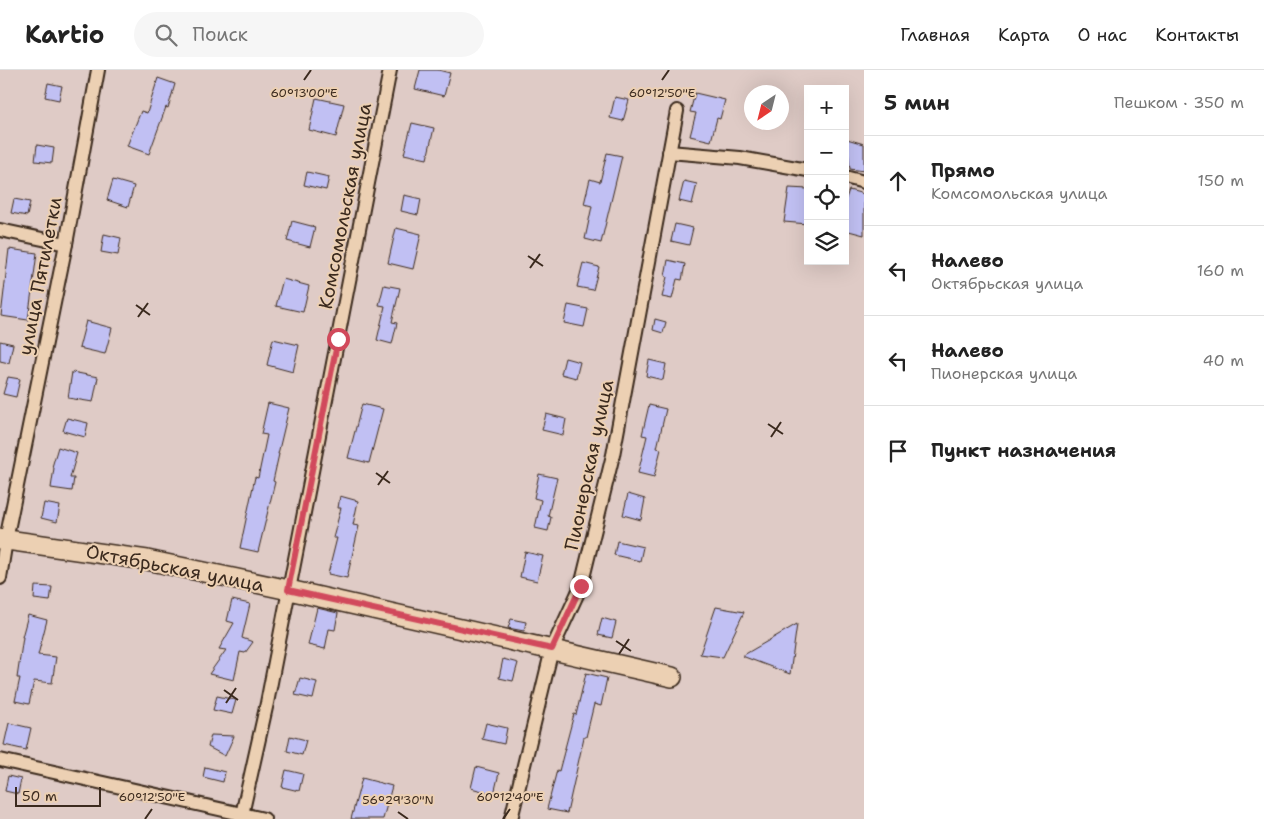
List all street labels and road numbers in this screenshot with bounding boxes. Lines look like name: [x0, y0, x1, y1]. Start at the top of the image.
street label: Комсомольская улица: [313, 101, 377, 311]
street label: улица Пятилетки: [12, 195, 68, 357]
street label: Пионерская улица: [559, 377, 619, 553]
street label: Октябрьская улица: [84, 538, 266, 598]

